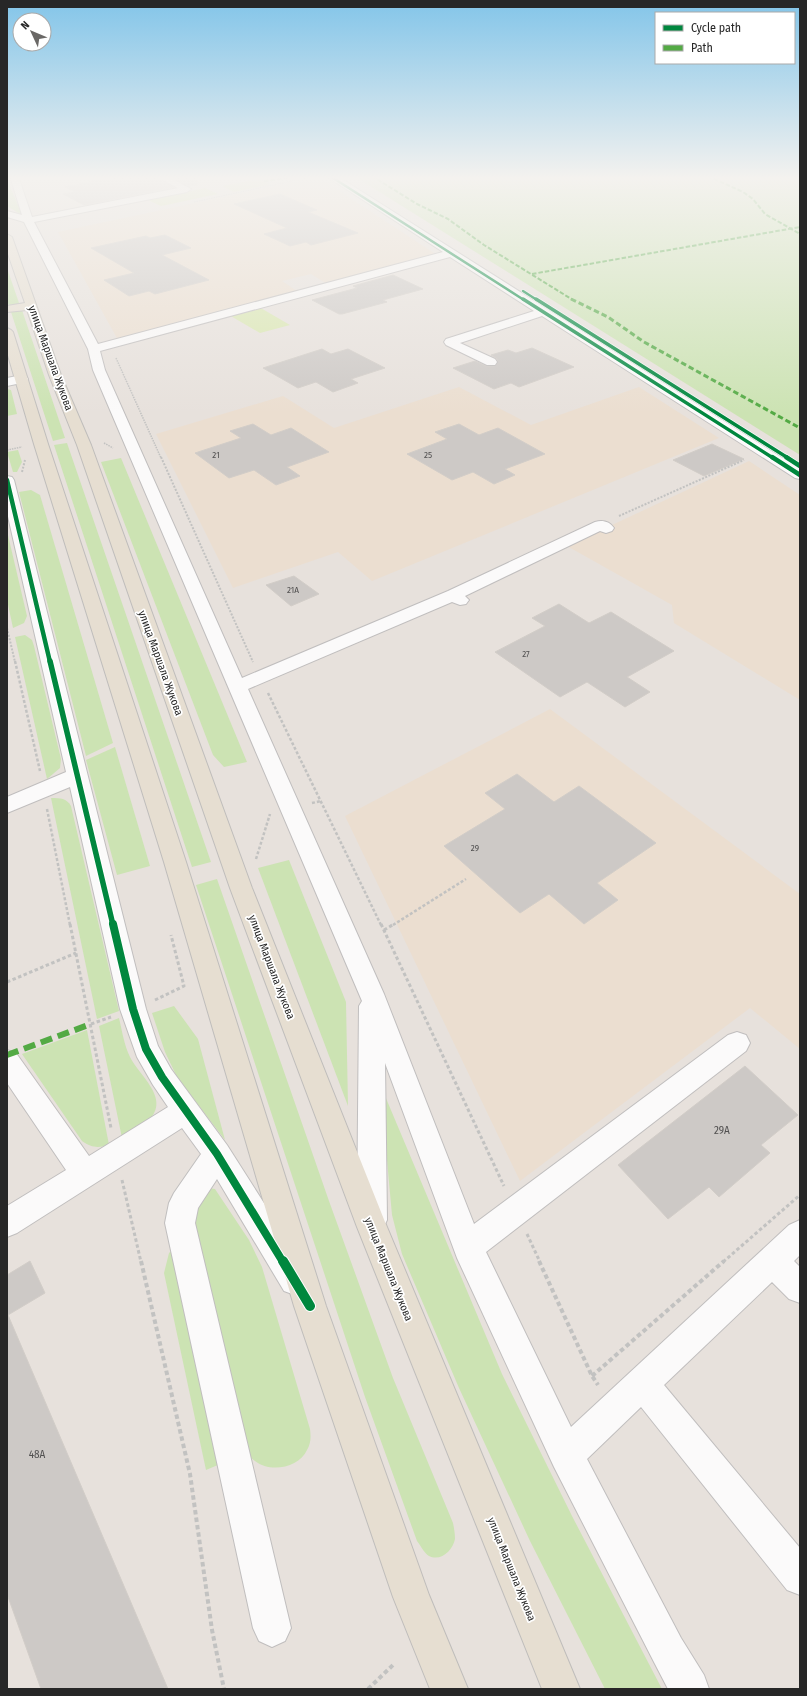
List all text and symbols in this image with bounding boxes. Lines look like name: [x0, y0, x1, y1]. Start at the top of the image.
north arrow: [12, 12, 52, 52]
legend: [655, 12, 795, 64]
text: N: [18, 19, 32, 32]
text: Cycle path: [691, 21, 741, 35]
text: Path: [691, 41, 713, 55]
street label: улица Маршала Жукова: [25, 304, 76, 412]
house number: 21: [212, 450, 220, 460]
house number: 25: [424, 450, 432, 460]
house number: 21А: [287, 585, 299, 595]
street label: улица Маршала Жукова: [135, 609, 186, 717]
house number: 27: [522, 649, 530, 659]
house number: 29: [471, 843, 479, 853]
street label: улица Маршала Жукова: [246, 913, 297, 1021]
house number: 29А: [714, 1124, 730, 1137]
street label: улица Маршала Жукова: [362, 1215, 415, 1323]
house number: 48А: [29, 1448, 46, 1461]
street label: улица Маршала Жукова: [485, 1515, 538, 1623]

